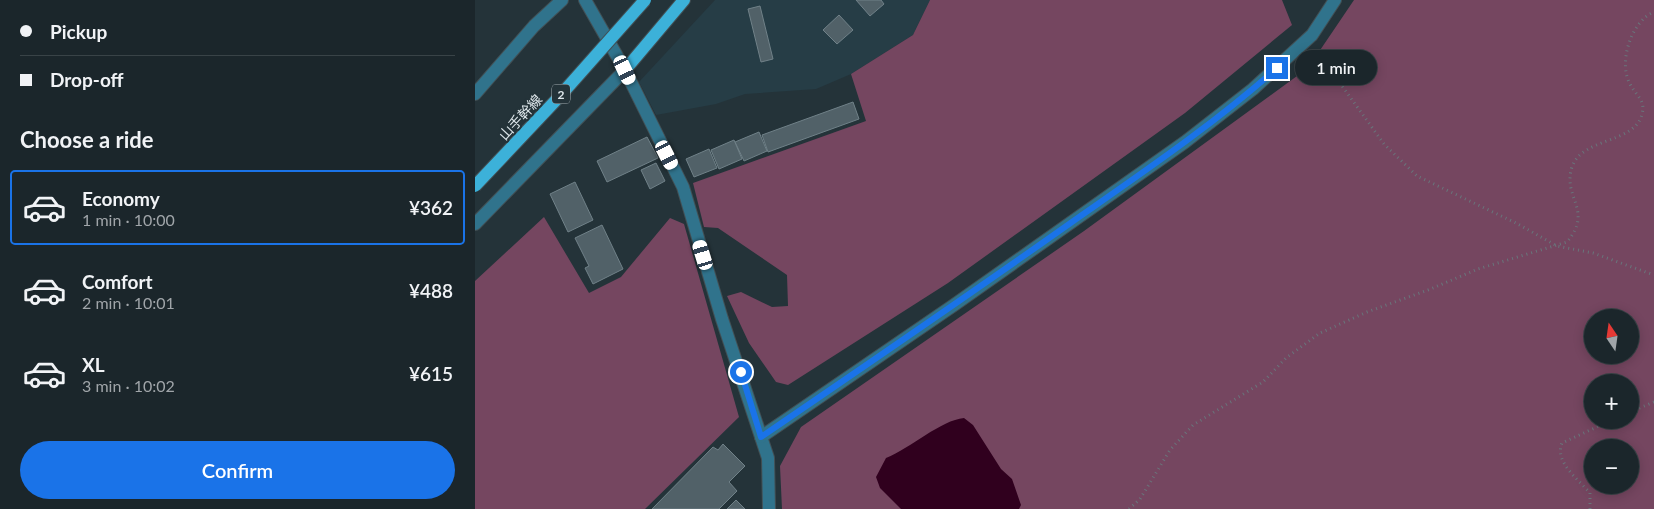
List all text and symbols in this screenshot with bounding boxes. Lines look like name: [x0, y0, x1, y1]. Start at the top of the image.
text: Pickup: [50, 20, 107, 43]
callout: 1 min: [1295, 50, 1377, 86]
car: [611, 53, 638, 87]
route end: [1266, 57, 1288, 79]
text: 1 min: [1316, 58, 1356, 77]
text: Drop-off: [50, 68, 124, 91]
road number: 2: [552, 85, 570, 104]
street label: 山手幹線: [495, 91, 545, 143]
text: Choose a ride: [20, 126, 154, 153]
car: [653, 138, 680, 172]
icon: car: [22, 185, 67, 230]
text: Economy: [82, 187, 160, 210]
text: ¥362: [409, 196, 453, 219]
text: 1 min · 10:00: [82, 210, 175, 229]
car: [691, 238, 714, 272]
icon: car: [22, 268, 67, 313]
text: Comfort: [82, 270, 153, 293]
text: ¥488: [409, 279, 453, 302]
text: 2 min · 10:01: [82, 293, 175, 312]
north arrow: [1584, 309, 1639, 364]
map controls: [1584, 309, 1639, 494]
icon: car: [22, 351, 67, 396]
text: XL: [82, 353, 105, 376]
route start: [730, 361, 752, 383]
text: ¥615: [409, 362, 453, 385]
button: +: [1584, 374, 1639, 429]
text: 3 min · 10:02: [82, 376, 175, 395]
button: −: [1584, 439, 1639, 494]
button: Confirm: [20, 441, 455, 499]

